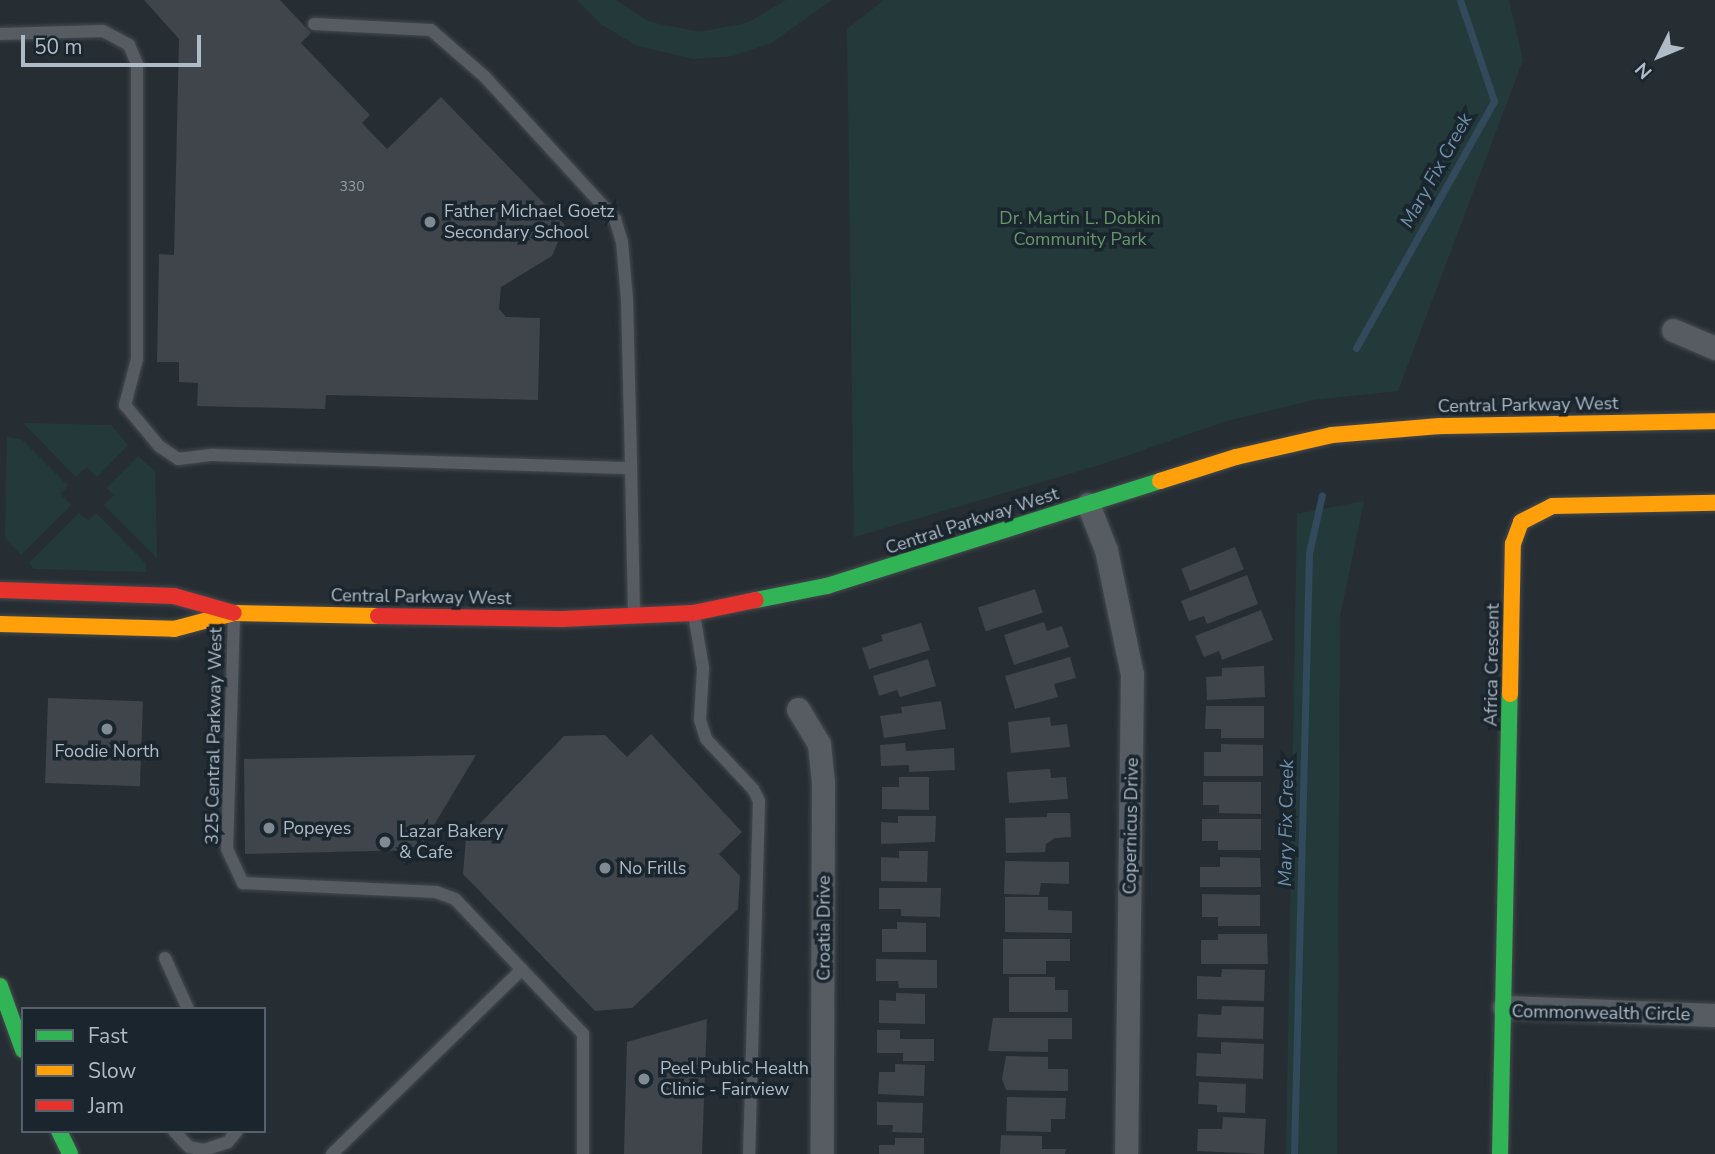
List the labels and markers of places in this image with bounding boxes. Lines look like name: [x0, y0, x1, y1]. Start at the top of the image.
place label: Father Michael Goetz Secondary School: [444, 201, 615, 244]
marker: Father Michael Goetz Secondary School: [422, 214, 438, 230]
marker: Foodie North: [99, 721, 115, 737]
place label: Foodie North: [54, 740, 160, 762]
place label: Popeyes: [283, 817, 351, 839]
marker: Popeyes: [261, 820, 277, 836]
place label: Lazar Bakery & Cafe: [399, 821, 503, 864]
marker: Lazar Bakery & Cafe: [377, 834, 393, 850]
place label: No Frills: [619, 857, 686, 879]
marker: No Frills: [597, 860, 613, 876]
place label: Peel Public Health Clinic - Fairview: [660, 1058, 809, 1100]
marker: Peel Public Health Clinic - Fairview: [634, 1069, 654, 1089]

